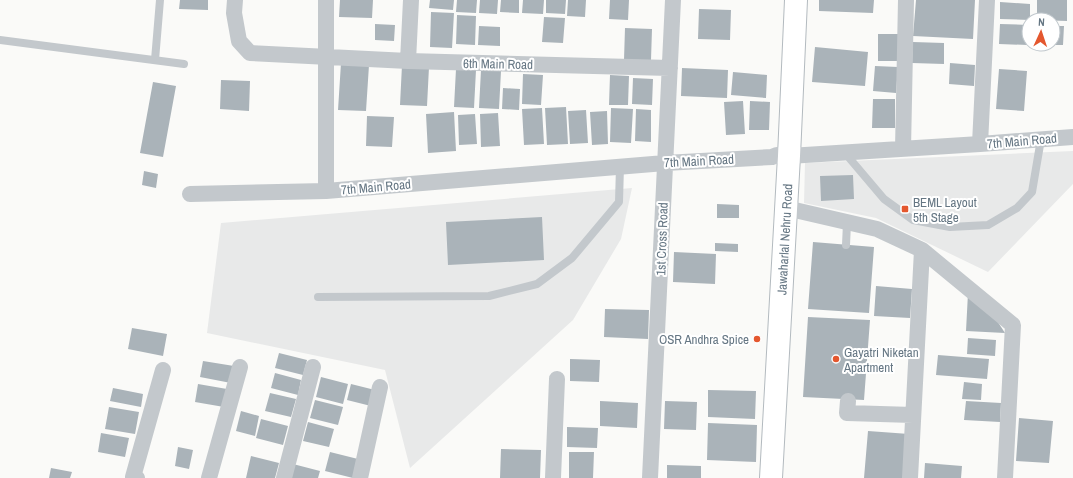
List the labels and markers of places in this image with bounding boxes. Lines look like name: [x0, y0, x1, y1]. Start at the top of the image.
place label: BEML Layout 5th Stage: [913, 194, 977, 226]
marker: BEML Layout 5th Stage: [900, 204, 910, 214]
place label: OSR Andhra Spice: [659, 331, 749, 348]
marker: OSR Andhra Spice: [752, 334, 762, 344]
place label: Gayatri Niketan Apartment: [843, 344, 919, 376]
marker: Gayatri Niketan Apartment: [831, 354, 841, 364]

